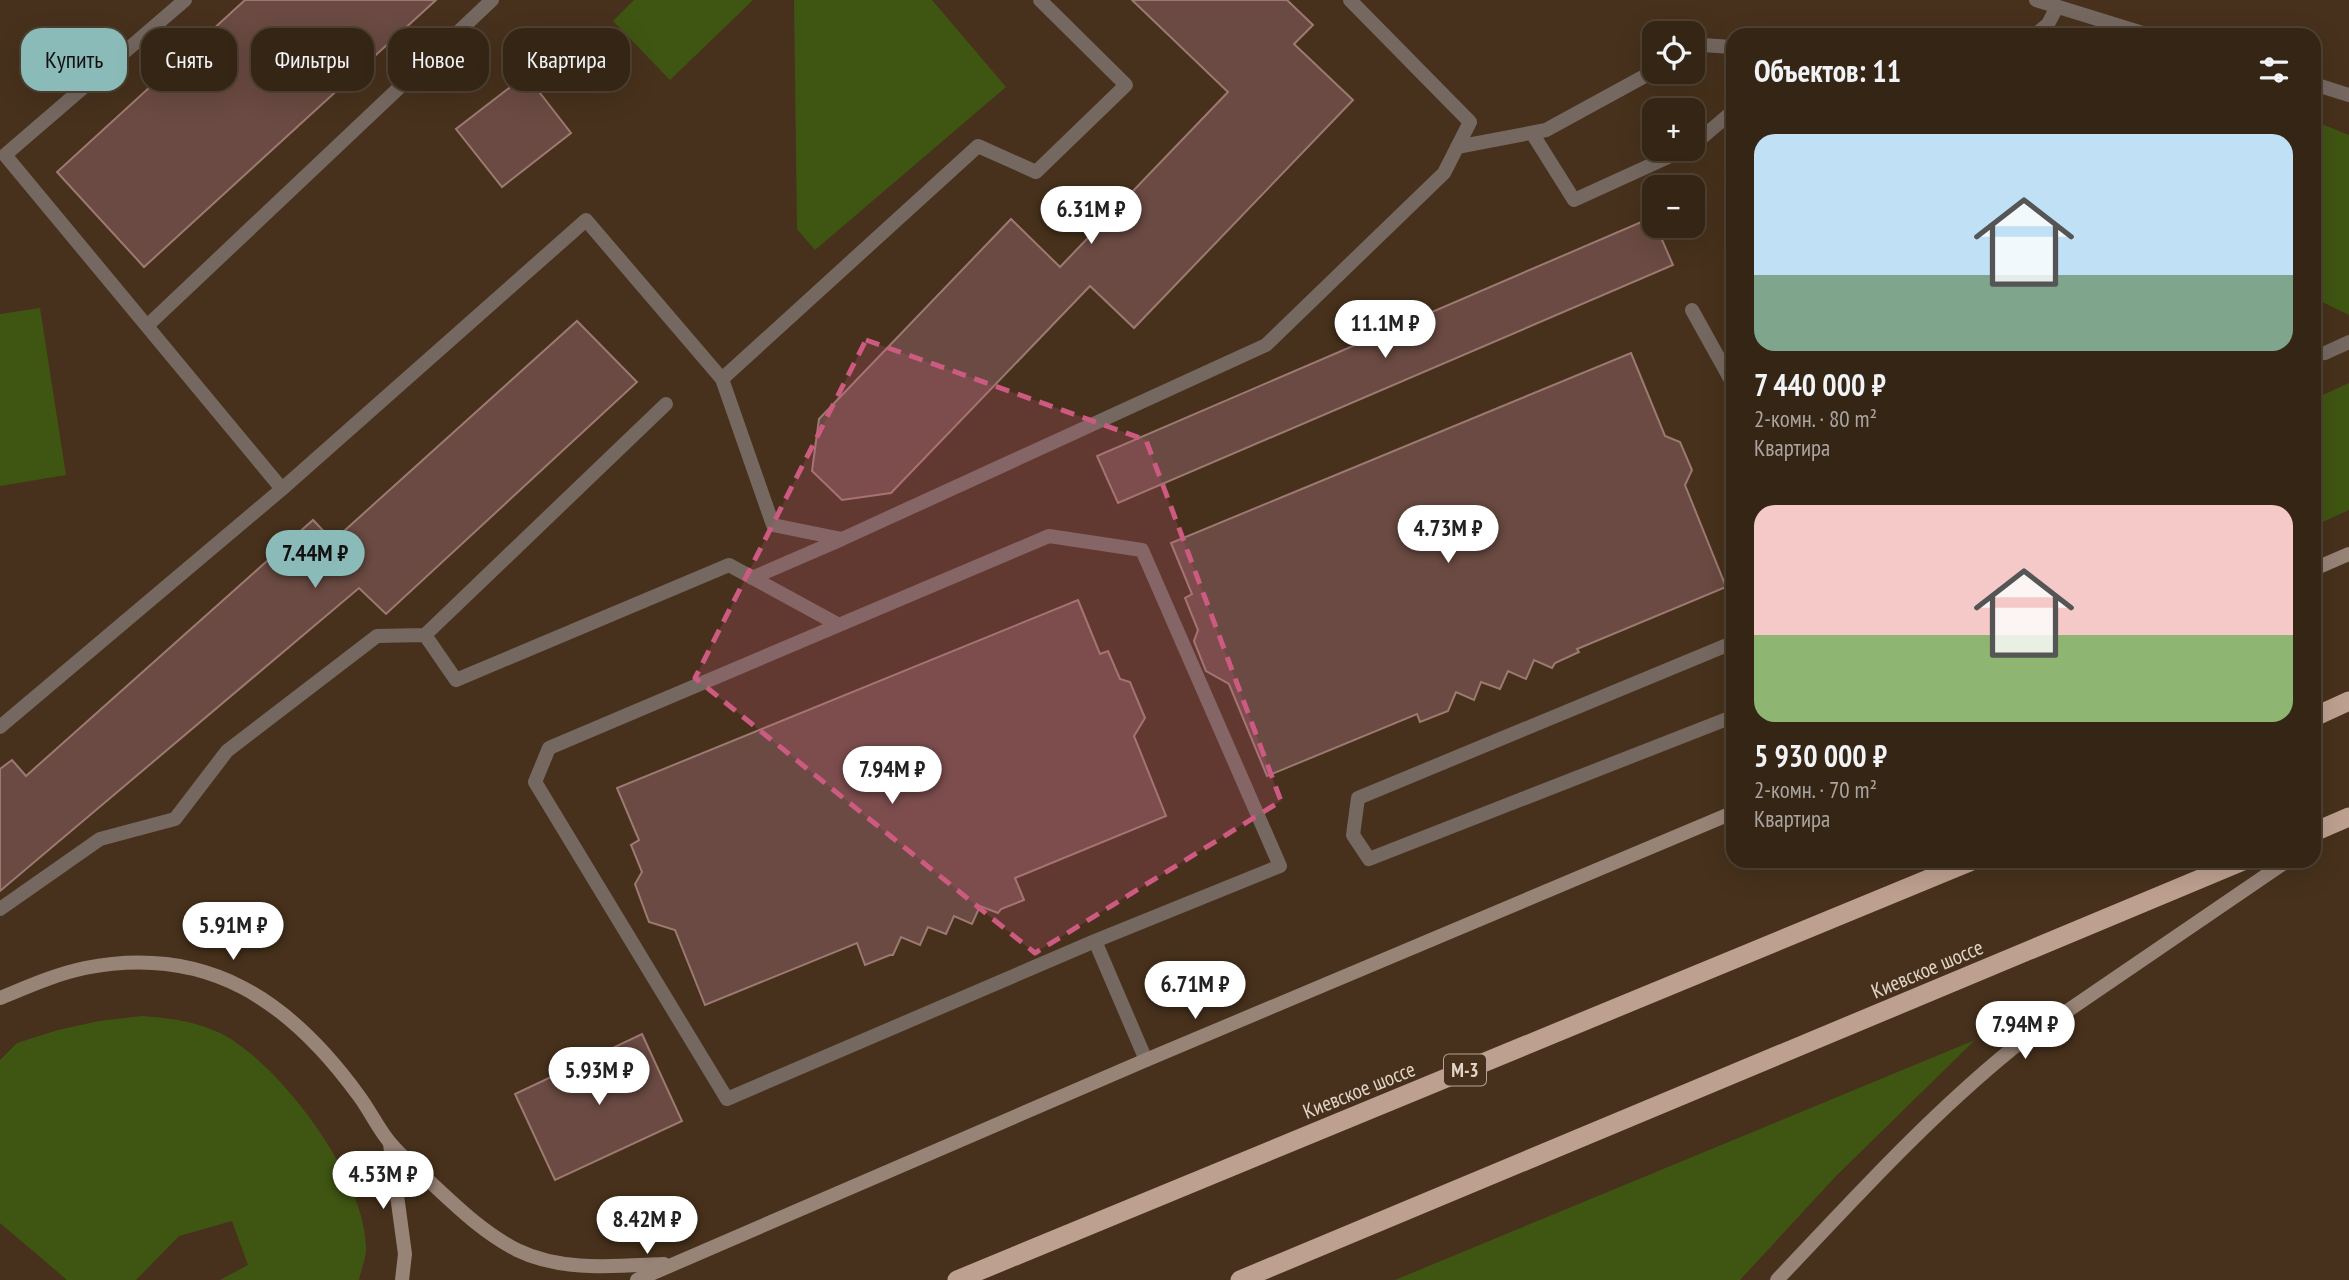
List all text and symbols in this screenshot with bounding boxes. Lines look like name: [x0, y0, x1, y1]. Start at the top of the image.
map controls: [1642, 21, 1705, 238]
button: locate: [1642, 21, 1705, 84]
chip: Купить: [21, 28, 127, 91]
chip: Снять: [141, 28, 237, 91]
chip: Фильтры: [251, 28, 374, 91]
chip: Новое: [388, 28, 489, 91]
chip: Квартира: [503, 28, 630, 91]
text: Объектов: 11: [1754, 51, 1901, 90]
icon: filters: [2255, 51, 2293, 89]
button: +: [1642, 98, 1705, 161]
button: −: [1642, 175, 1705, 238]
icon: home: [1961, 179, 2087, 305]
pin: 6.31M ₽: [1026, 187, 1156, 246]
text: 6.31M ₽: [1057, 194, 1125, 223]
pin: 11.1M ₽: [1320, 300, 1450, 360]
text: 11.1M ₽: [1351, 308, 1419, 337]
text: 7 440 000 ₽: [1754, 365, 1886, 404]
text: 2-комн. · 80 m²: [1754, 404, 1877, 433]
text: Квартира: [1754, 433, 1830, 462]
pin: 4.73M ₽: [1383, 505, 1513, 565]
text: 4.73M ₽: [1414, 513, 1482, 542]
pin: 7.44M ₽: [250, 530, 380, 590]
text: 7.44M ₽: [282, 538, 348, 567]
icon: home: [1961, 550, 2087, 676]
text: 5 930 000 ₽: [1754, 736, 1887, 775]
pin: 7.94M ₽: [827, 746, 957, 806]
text: 7.94M ₽: [859, 754, 925, 783]
text: 2-комн. · 70 m²: [1754, 775, 1877, 804]
text: Квартира: [1754, 804, 1830, 833]
pin: 5.91M ₽: [168, 902, 298, 962]
text: 5.91M ₽: [199, 910, 267, 939]
street label: Киевское шоссе: [1867, 933, 1987, 1005]
pin: 6.71M ₽: [1130, 962, 1260, 1021]
text: 6.71M ₽: [1161, 969, 1229, 998]
pin: 7.94M ₽: [1960, 1002, 2090, 1061]
text: 7.94M ₽: [1992, 1009, 2058, 1038]
pin: 5.93M ₽: [534, 1048, 664, 1107]
road number: М-3: [1444, 1054, 1486, 1086]
text: 5.93M ₽: [565, 1055, 633, 1084]
street label: Киевское шоссе: [1299, 1055, 1419, 1125]
pin: 4.53M ₽: [318, 1152, 448, 1211]
text: 4.53M ₽: [349, 1159, 417, 1188]
pin: 8.42M ₽: [582, 1196, 712, 1256]
text: 8.42M ₽: [613, 1204, 681, 1233]

